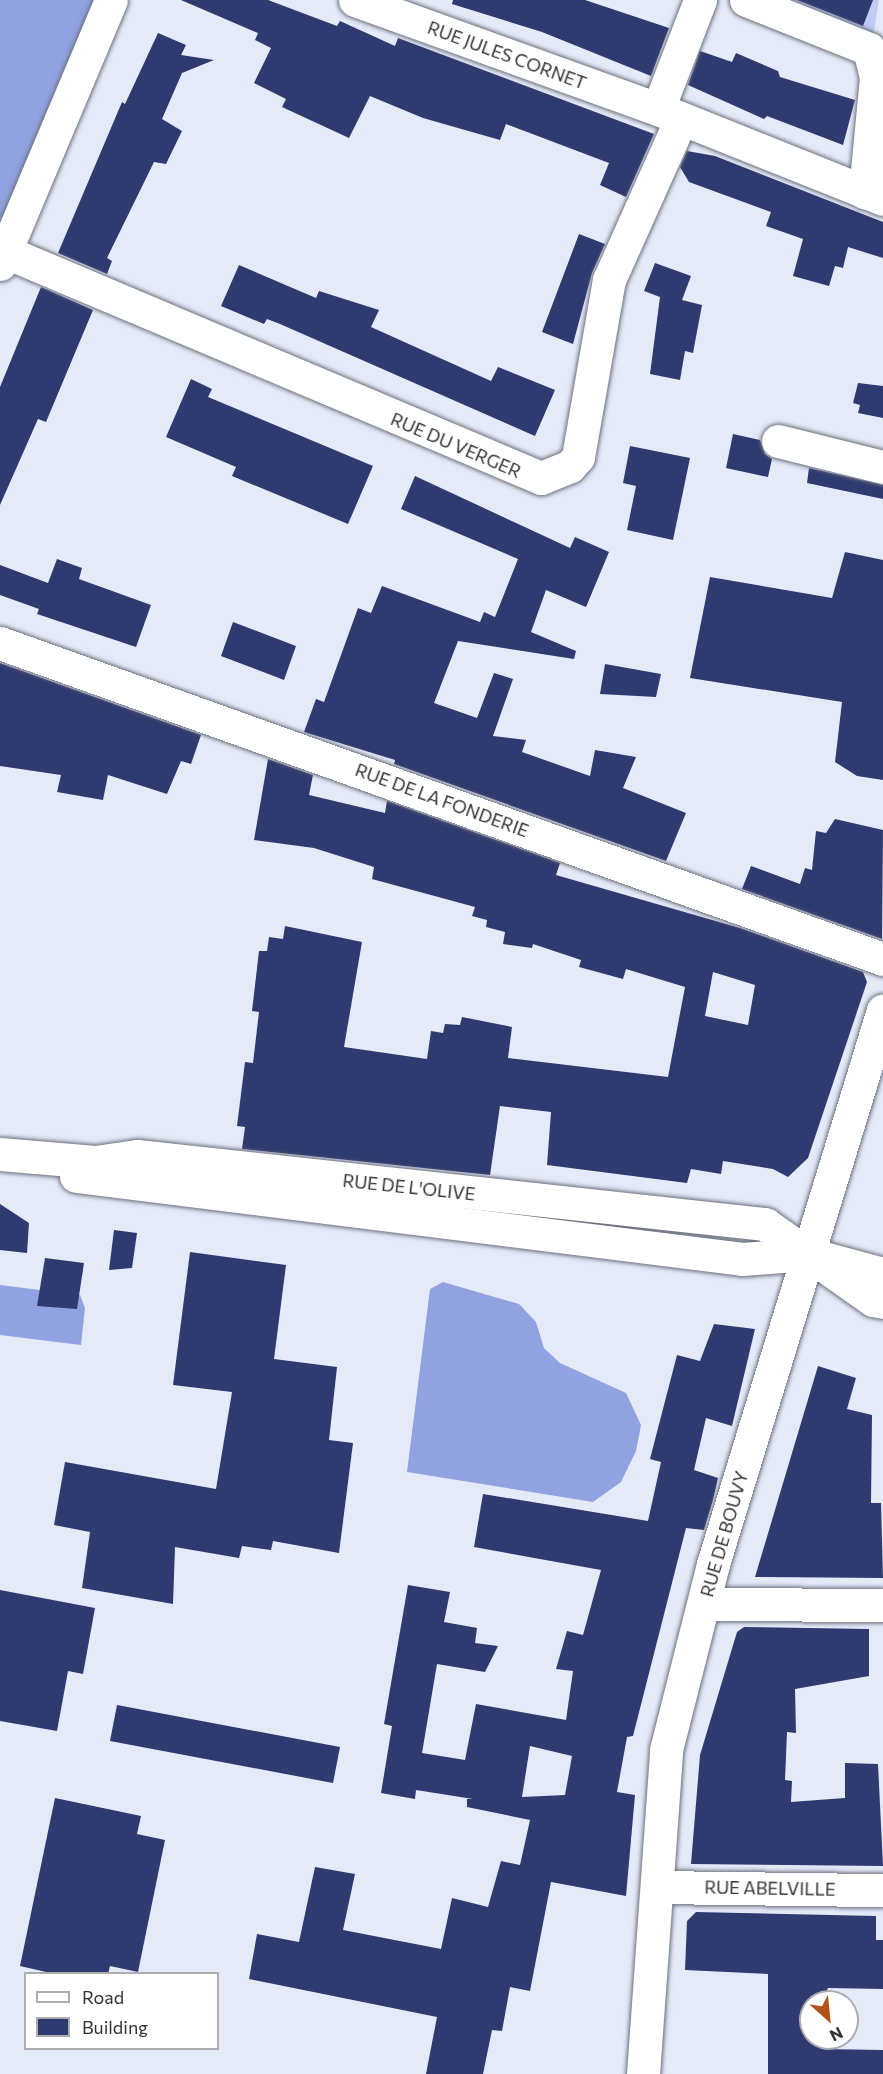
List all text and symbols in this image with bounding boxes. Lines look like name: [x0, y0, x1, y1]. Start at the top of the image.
street label: RUE JULES CORNET: [425, 16, 589, 94]
street label: RUE DU VERGER: [388, 408, 524, 482]
street label: RUE DE LA FONDERIE: [352, 759, 532, 841]
street label: RUE DE L'OLIVE: [342, 1169, 476, 1205]
street label: RUE DE BOUVY: [696, 1469, 752, 1599]
street label: RUE ABELVILLE: [704, 1876, 836, 1900]
legend: [24, 1972, 219, 2050]
text: Road: [82, 1986, 124, 2008]
north arrow: [799, 1990, 859, 2050]
text: Building: [82, 2016, 148, 2038]
text: N: [827, 2024, 846, 2046]

